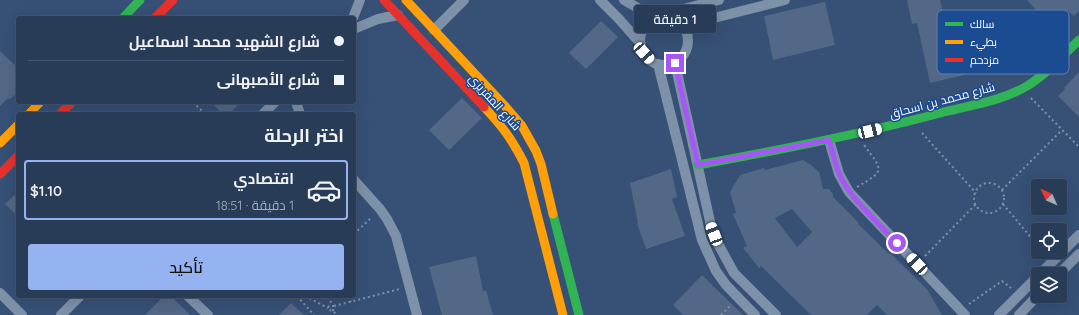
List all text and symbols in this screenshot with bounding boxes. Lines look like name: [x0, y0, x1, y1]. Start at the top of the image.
callout: 1 دقيقة: [634, 5, 716, 33]
legend: [937, 10, 1069, 74]
text: 1 دقيقة: [653, 11, 697, 27]
text: سالك: [970, 17, 994, 31]
text: شارع الشهيد محمد اسماعيل: [129, 32, 320, 51]
text: بطيء: [970, 35, 997, 51]
car: [632, 40, 656, 66]
text: مزدحم: [970, 53, 999, 68]
route end: [666, 54, 684, 72]
text: شارع الأصبهانى: [217, 70, 320, 89]
street label: شارع المقريزي: [463, 71, 524, 135]
street label: شارع محمد بن اسحاق: [888, 79, 997, 122]
car: [857, 122, 883, 140]
text: اختر الرحلة: [264, 124, 344, 147]
text: اقتصادي: [234, 169, 294, 188]
icon: car: [306, 172, 342, 208]
north arrow: [1031, 179, 1067, 215]
map controls: [1031, 179, 1067, 303]
text: $1.10: [30, 181, 62, 200]
text: 1 دقيقة · 18:51: [216, 197, 294, 213]
car: [704, 221, 724, 247]
button: locate: [1031, 223, 1067, 259]
route start: [888, 234, 906, 252]
button: تأكيد: [28, 244, 344, 290]
car: [904, 251, 930, 277]
button: layers: [1031, 267, 1067, 303]

